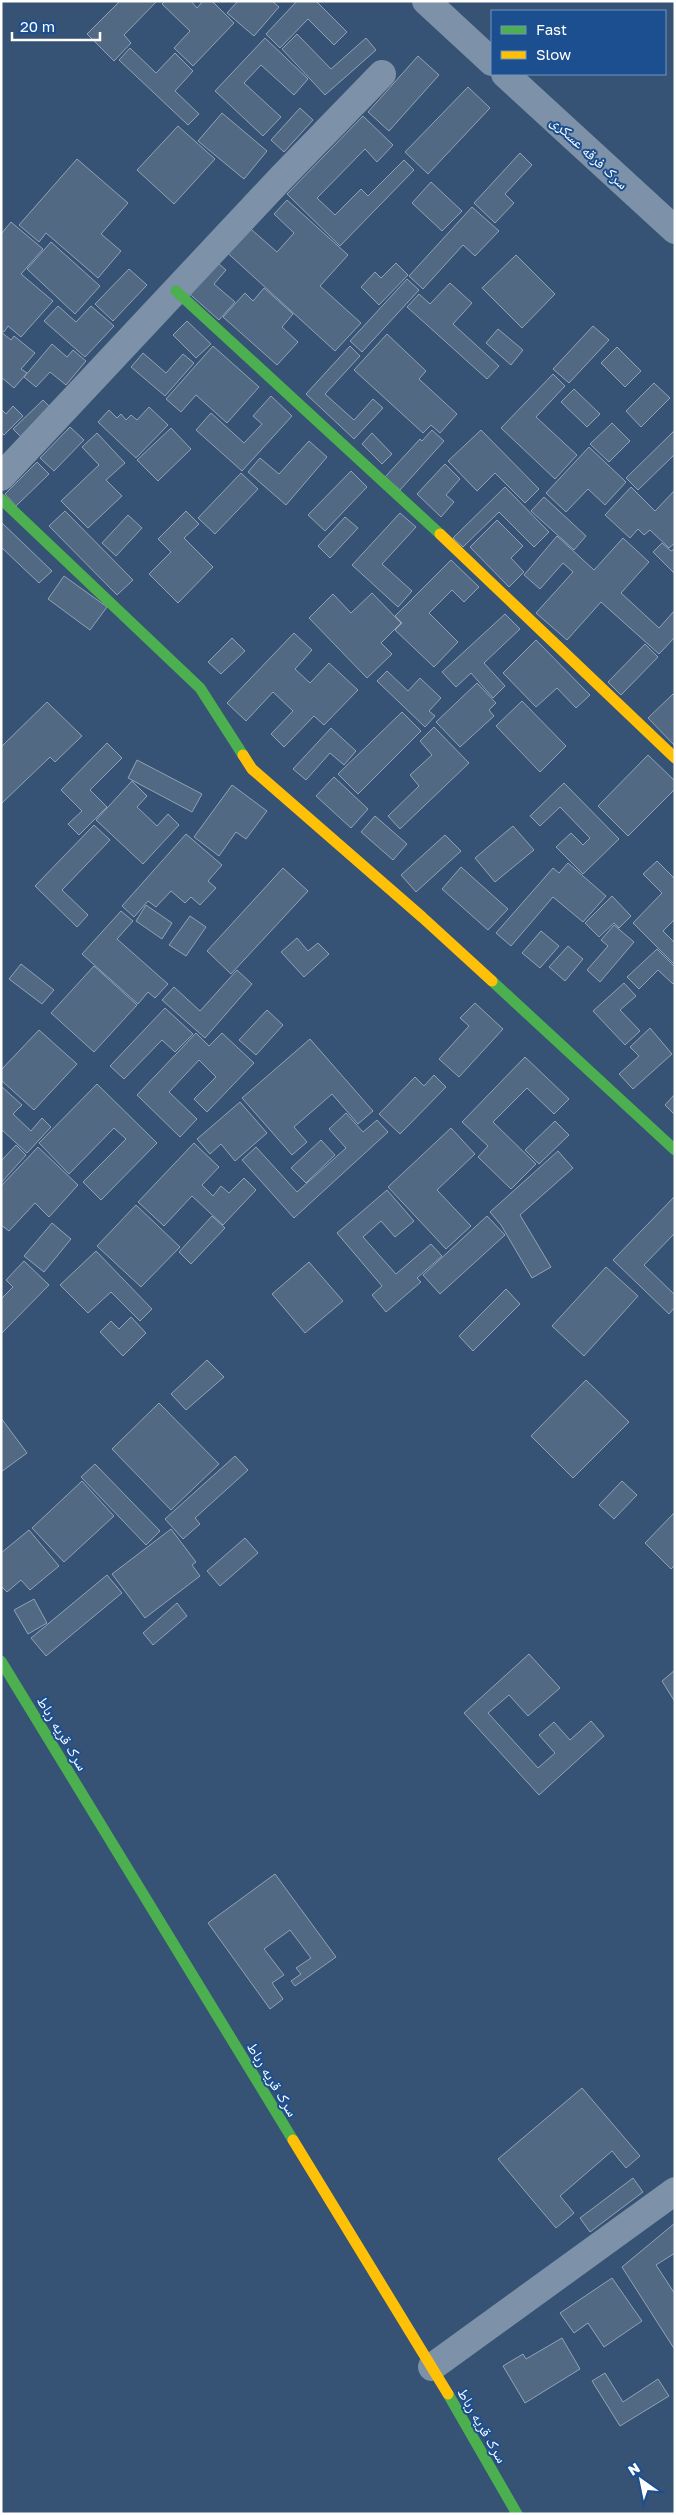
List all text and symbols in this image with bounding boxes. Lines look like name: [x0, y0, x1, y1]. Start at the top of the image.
scale bar: [12, 10, 100, 42]
legend: [491, 10, 666, 75]
text: 20 m: [20, 17, 55, 35]
text: Fast: [536, 20, 567, 38]
text: Slow: [536, 45, 571, 63]
street label: سرک فرقه عسکری: [546, 112, 633, 194]
street label: سرک قریه رباط: [33, 1692, 92, 1774]
street label: سرک قریه رباط: [243, 2038, 302, 2120]
street label: سرک قریه رباط: [453, 2384, 512, 2466]
north arrow: [616, 2455, 666, 2505]
text: N: [625, 2459, 643, 2479]

